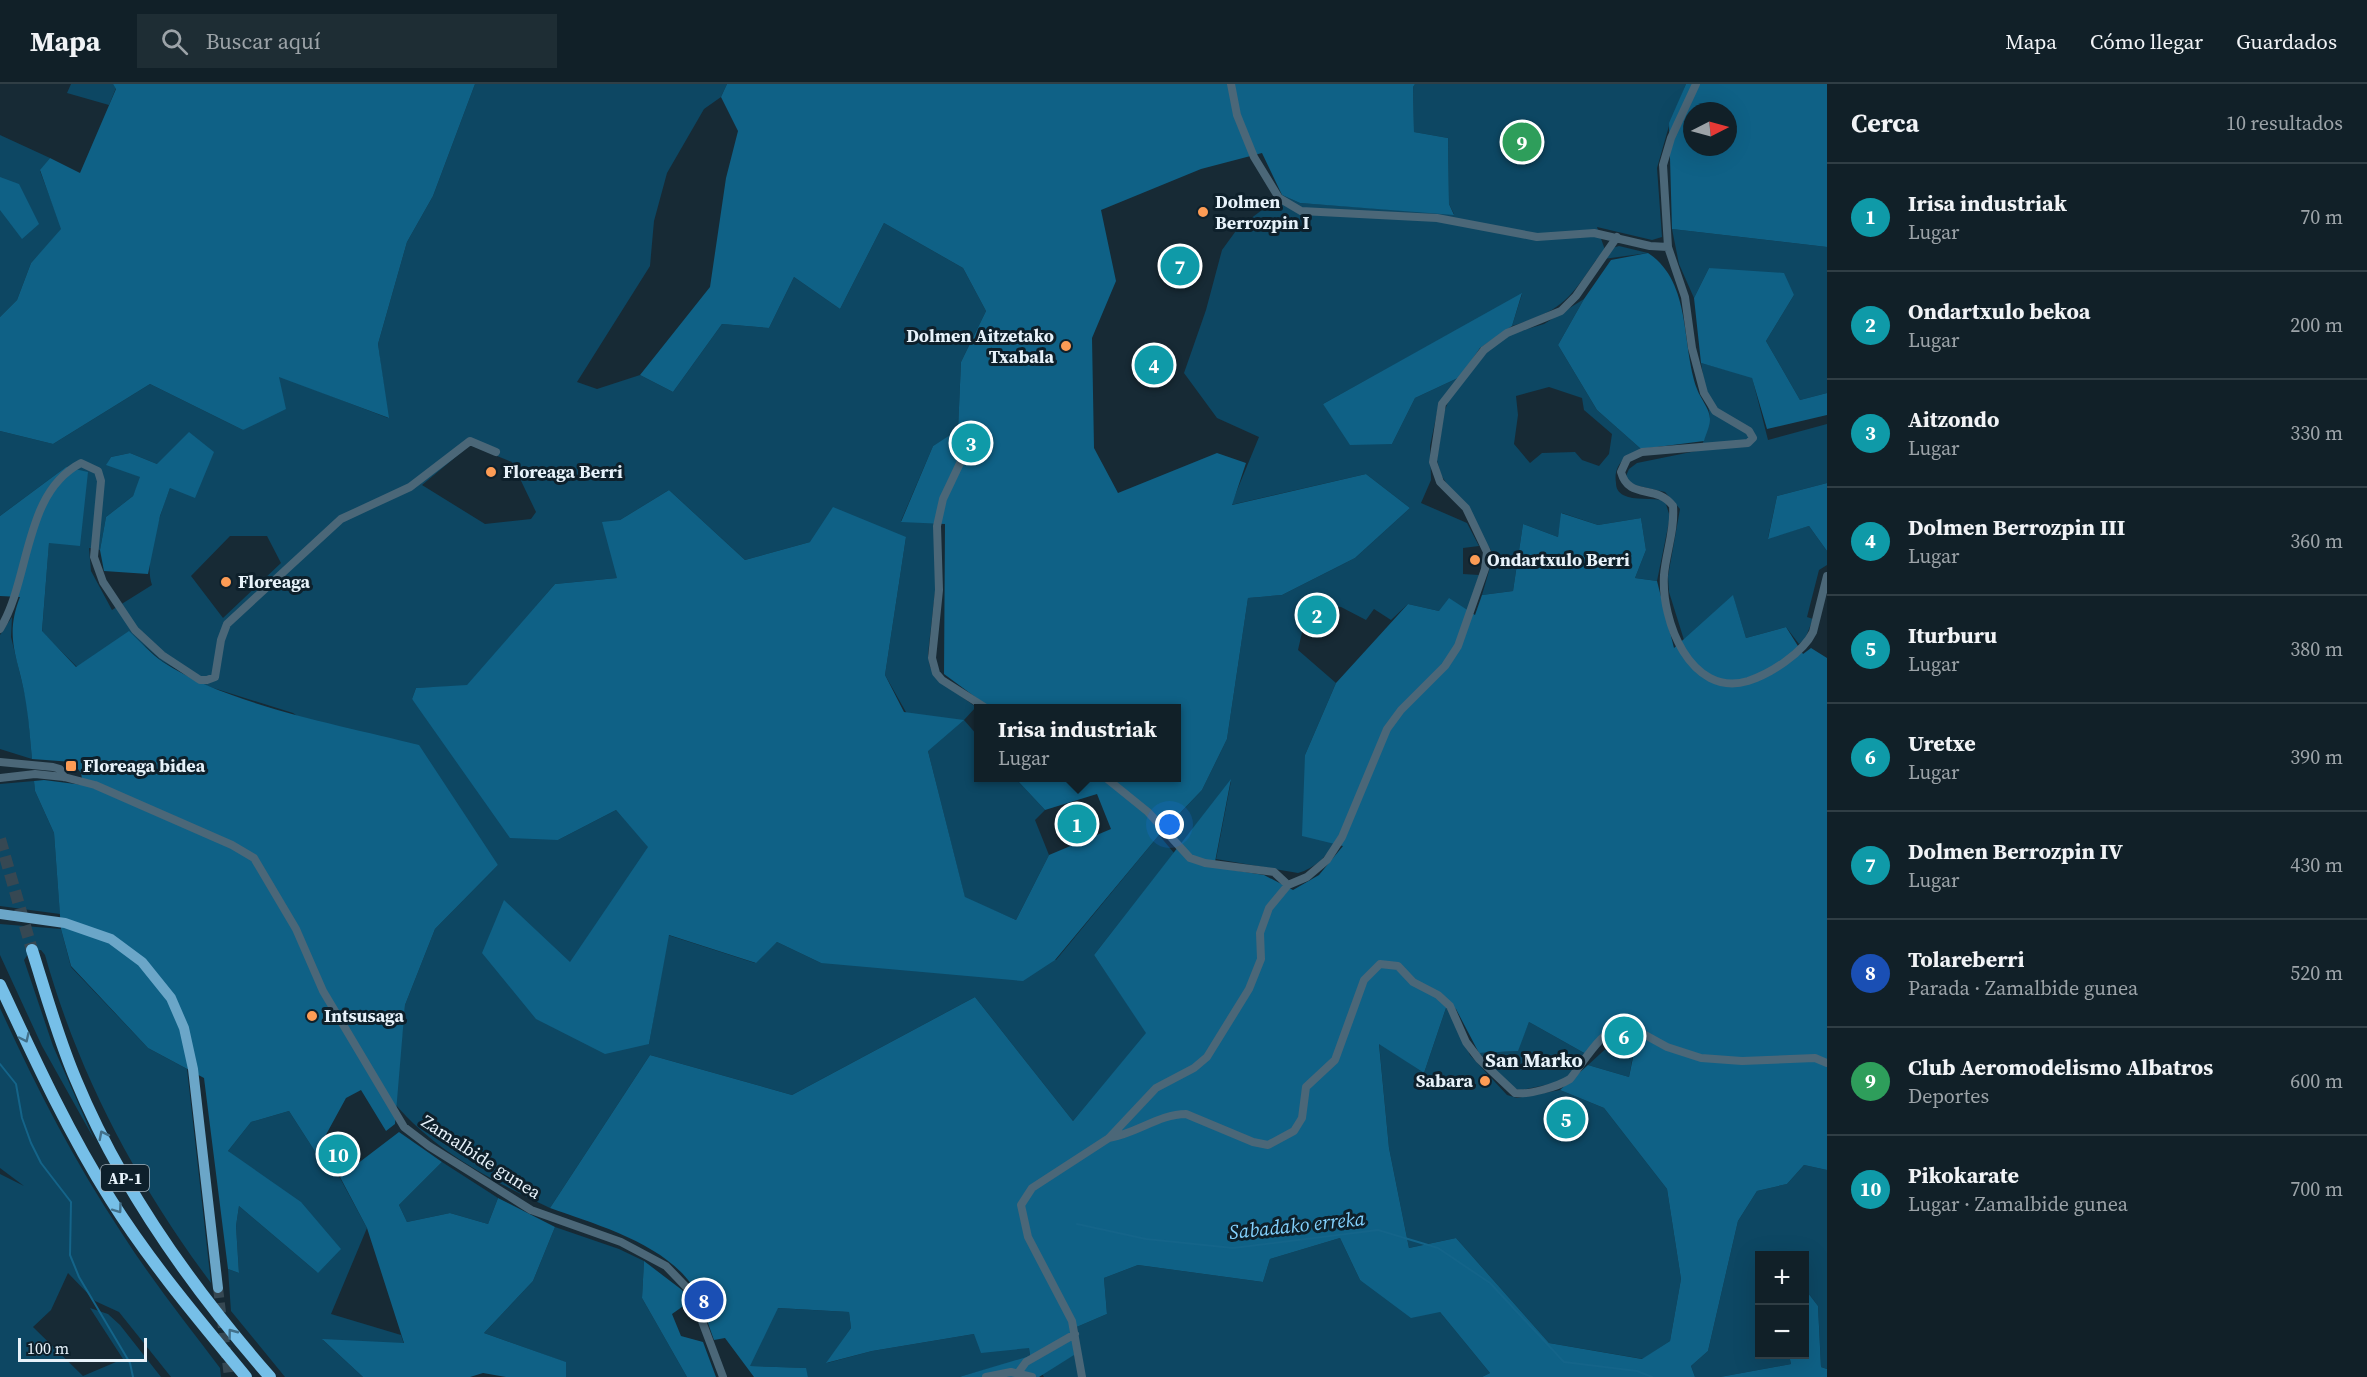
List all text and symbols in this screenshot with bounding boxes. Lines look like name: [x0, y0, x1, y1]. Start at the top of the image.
search box: [137, 14, 557, 68]
text: Mapa: [30, 22, 101, 60]
icon: search: [158, 25, 191, 58]
text: Buscar aquí: [206, 26, 321, 56]
text: Mapa: [2005, 27, 2057, 56]
text: Cómo llegar: [2090, 27, 2203, 56]
text: Guardados: [2236, 27, 2337, 56]
north arrow: [1683, 102, 1737, 156]
text: Cerca: [1851, 105, 1919, 141]
text: 10 resultados: [2226, 109, 2343, 137]
pin: 9: [1502, 120, 1541, 164]
text: Irisa industriak: [1908, 188, 2067, 218]
place label: Dolmen Berrozpin I: [1215, 189, 1310, 235]
text: 1: [1865, 203, 1876, 231]
text: 70 m: [2300, 203, 2343, 231]
marker: Dolmen Berrozpin I: [1196, 205, 1210, 219]
text: Lugar: [1908, 218, 1959, 246]
pin: 7: [1160, 244, 1200, 288]
text: Ondartxulo bekoa: [1908, 296, 2091, 326]
text: 2: [1865, 311, 1876, 339]
text: 200 m: [2290, 311, 2343, 339]
place label: Dolmen Aitzetako Txabala: [906, 323, 1054, 369]
text: Lugar: [1908, 326, 1959, 354]
marker: Dolmen Aitzetako Txabala: [1059, 339, 1073, 353]
pin: 4: [1134, 342, 1174, 388]
text: Aitzondo: [1908, 404, 1999, 434]
text: 3: [1865, 419, 1876, 447]
text: 330 m: [2290, 419, 2343, 447]
pin: 3: [952, 420, 990, 466]
text: Lugar: [1908, 434, 1959, 462]
place label: Floreaga Berri: [503, 459, 623, 484]
marker: Floreaga Berri: [484, 465, 498, 479]
text: Dolmen Berrozpin III: [1908, 512, 2125, 542]
text: 4: [1865, 527, 1876, 555]
text: 360 m: [2290, 527, 2343, 555]
text: Lugar: [1908, 542, 1959, 570]
place label: Ondartxulo Berri: [1487, 547, 1630, 572]
marker: Ondartxulo Berri: [1468, 553, 1482, 567]
place label: Floreaga: [238, 569, 311, 594]
marker: Floreaga: [219, 575, 233, 589]
pin: 2: [1298, 592, 1336, 638]
text: Iturburu: [1908, 620, 1997, 650]
text: 5: [1865, 635, 1876, 663]
text: 380 m: [2290, 635, 2343, 663]
text: Lugar: [1908, 650, 1959, 678]
popup: [974, 704, 1181, 782]
text: Irisa industriak: [998, 714, 1157, 744]
text: Uretxe: [1908, 728, 1976, 758]
text: 6: [1865, 743, 1876, 771]
text: 390 m: [2290, 743, 2343, 771]
text: Lugar: [998, 744, 1050, 772]
place label: Floreaga bidea: [83, 753, 206, 778]
text: Lugar: [1908, 758, 1959, 786]
marker: Floreaga bidea: [64, 759, 78, 773]
pin: 1: [1058, 802, 1096, 846]
your location: [1155, 810, 1184, 839]
text: Dolmen Berrozpin IV: [1908, 836, 2123, 866]
text: 7: [1865, 851, 1876, 879]
text: 430 m: [2290, 851, 2343, 879]
text: Lugar: [1908, 866, 1959, 894]
text: Tolareberri: [1908, 944, 2025, 974]
text: 8: [1865, 959, 1876, 987]
text: 520 m: [2290, 959, 2343, 987]
text: Parada · Zamalbide gunea: [1908, 974, 2138, 1002]
place label: Intsusaga: [324, 1003, 405, 1028]
marker: Intsusaga: [305, 1009, 319, 1023]
pin: 6: [1604, 1014, 1644, 1058]
one-way arrow: [18, 1031, 30, 1042]
district label: San Marko: [1485, 1046, 1583, 1074]
text: Club Aeromodelismo Albatros: [1908, 1052, 2213, 1082]
text: 9: [1865, 1067, 1876, 1095]
text: 600 m: [2290, 1067, 2343, 1095]
place label: Sabara: [1416, 1068, 1473, 1093]
marker: Sabara: [1478, 1074, 1492, 1088]
text: Deportes: [1908, 1082, 1989, 1110]
pin: 5: [1546, 1096, 1586, 1142]
street label: Zamalbide gunea: [417, 1109, 547, 1205]
one-way arrow: [99, 1130, 110, 1141]
pin: 10: [318, 1132, 358, 1176]
text: Pikokarate: [1908, 1160, 2019, 1190]
road number: AP-1: [101, 1165, 149, 1191]
text: 10: [1860, 1175, 1881, 1203]
text: 700 m: [2290, 1175, 2343, 1203]
text: Lugar · Zamalbide gunea: [1908, 1190, 2128, 1218]
one-way arrow: [110, 1203, 121, 1214]
water label: Sabadako erreka: [1228, 1204, 1367, 1246]
map controls: [1755, 1251, 1809, 1359]
button: +: [1755, 1251, 1809, 1305]
pin: 8: [684, 1278, 724, 1322]
button: −: [1755, 1305, 1809, 1359]
one-way arrow: [228, 1328, 239, 1339]
scale bar: [18, 1335, 147, 1362]
text: 100 m: [27, 1337, 69, 1359]

